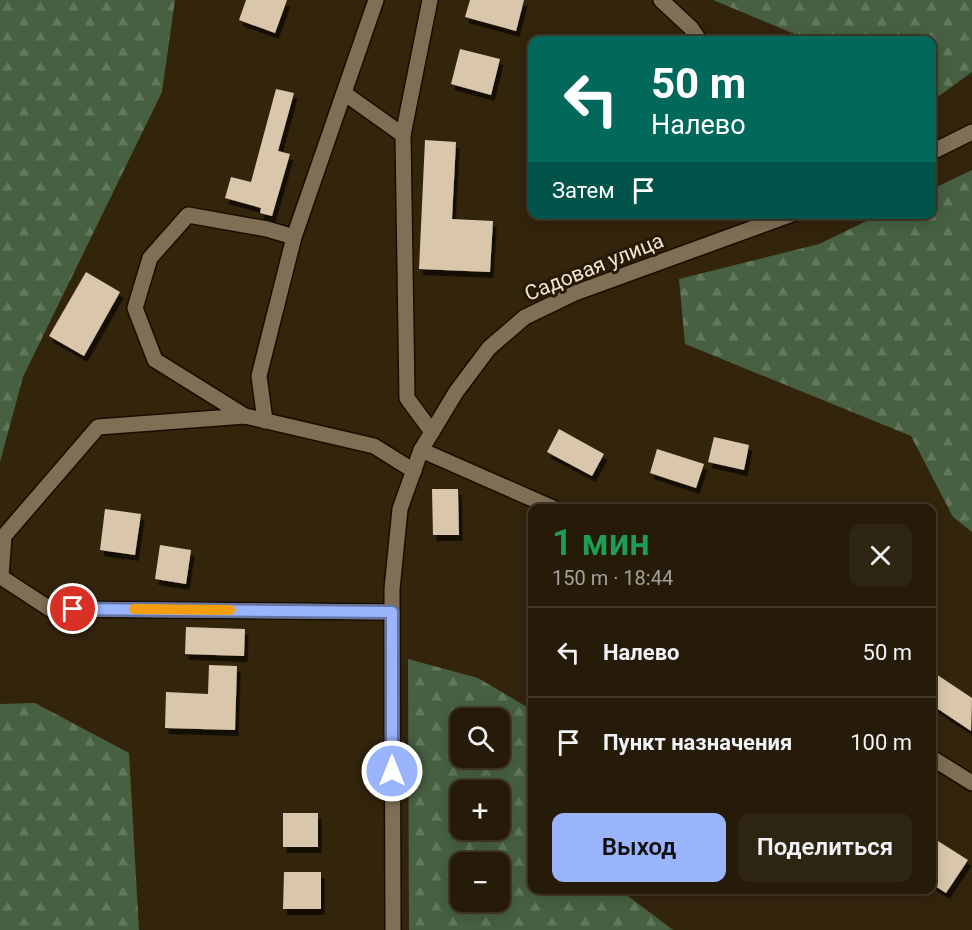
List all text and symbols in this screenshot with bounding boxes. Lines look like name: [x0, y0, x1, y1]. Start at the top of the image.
text: 50 m: [651, 59, 746, 108]
icon: left: [552, 60, 630, 138]
text: Налево: [651, 109, 746, 141]
icon: arrive: [627, 174, 660, 207]
text: Затем: [552, 178, 615, 203]
street label: Садовая улица: [521, 228, 667, 306]
text: 1 мин: [552, 522, 650, 564]
button: close: [849, 524, 912, 587]
text: 150 m · 18:44: [552, 566, 673, 590]
pin: [47, 583, 98, 634]
icon: arrive: [56, 592, 89, 625]
icon: left: [552, 636, 585, 669]
text: Налево: [603, 640, 680, 665]
text: 50 m: [863, 640, 912, 665]
map controls: [450, 708, 510, 912]
button: search: [450, 708, 510, 768]
icon: arrive: [552, 726, 585, 759]
text: Пункт назначения: [603, 730, 792, 755]
text: 100 m: [850, 730, 912, 755]
position arrow: [360, 739, 424, 803]
button: +: [450, 780, 510, 840]
button: Выход: [552, 813, 726, 882]
button: Поделиться: [738, 813, 912, 882]
button: −: [450, 852, 510, 912]

